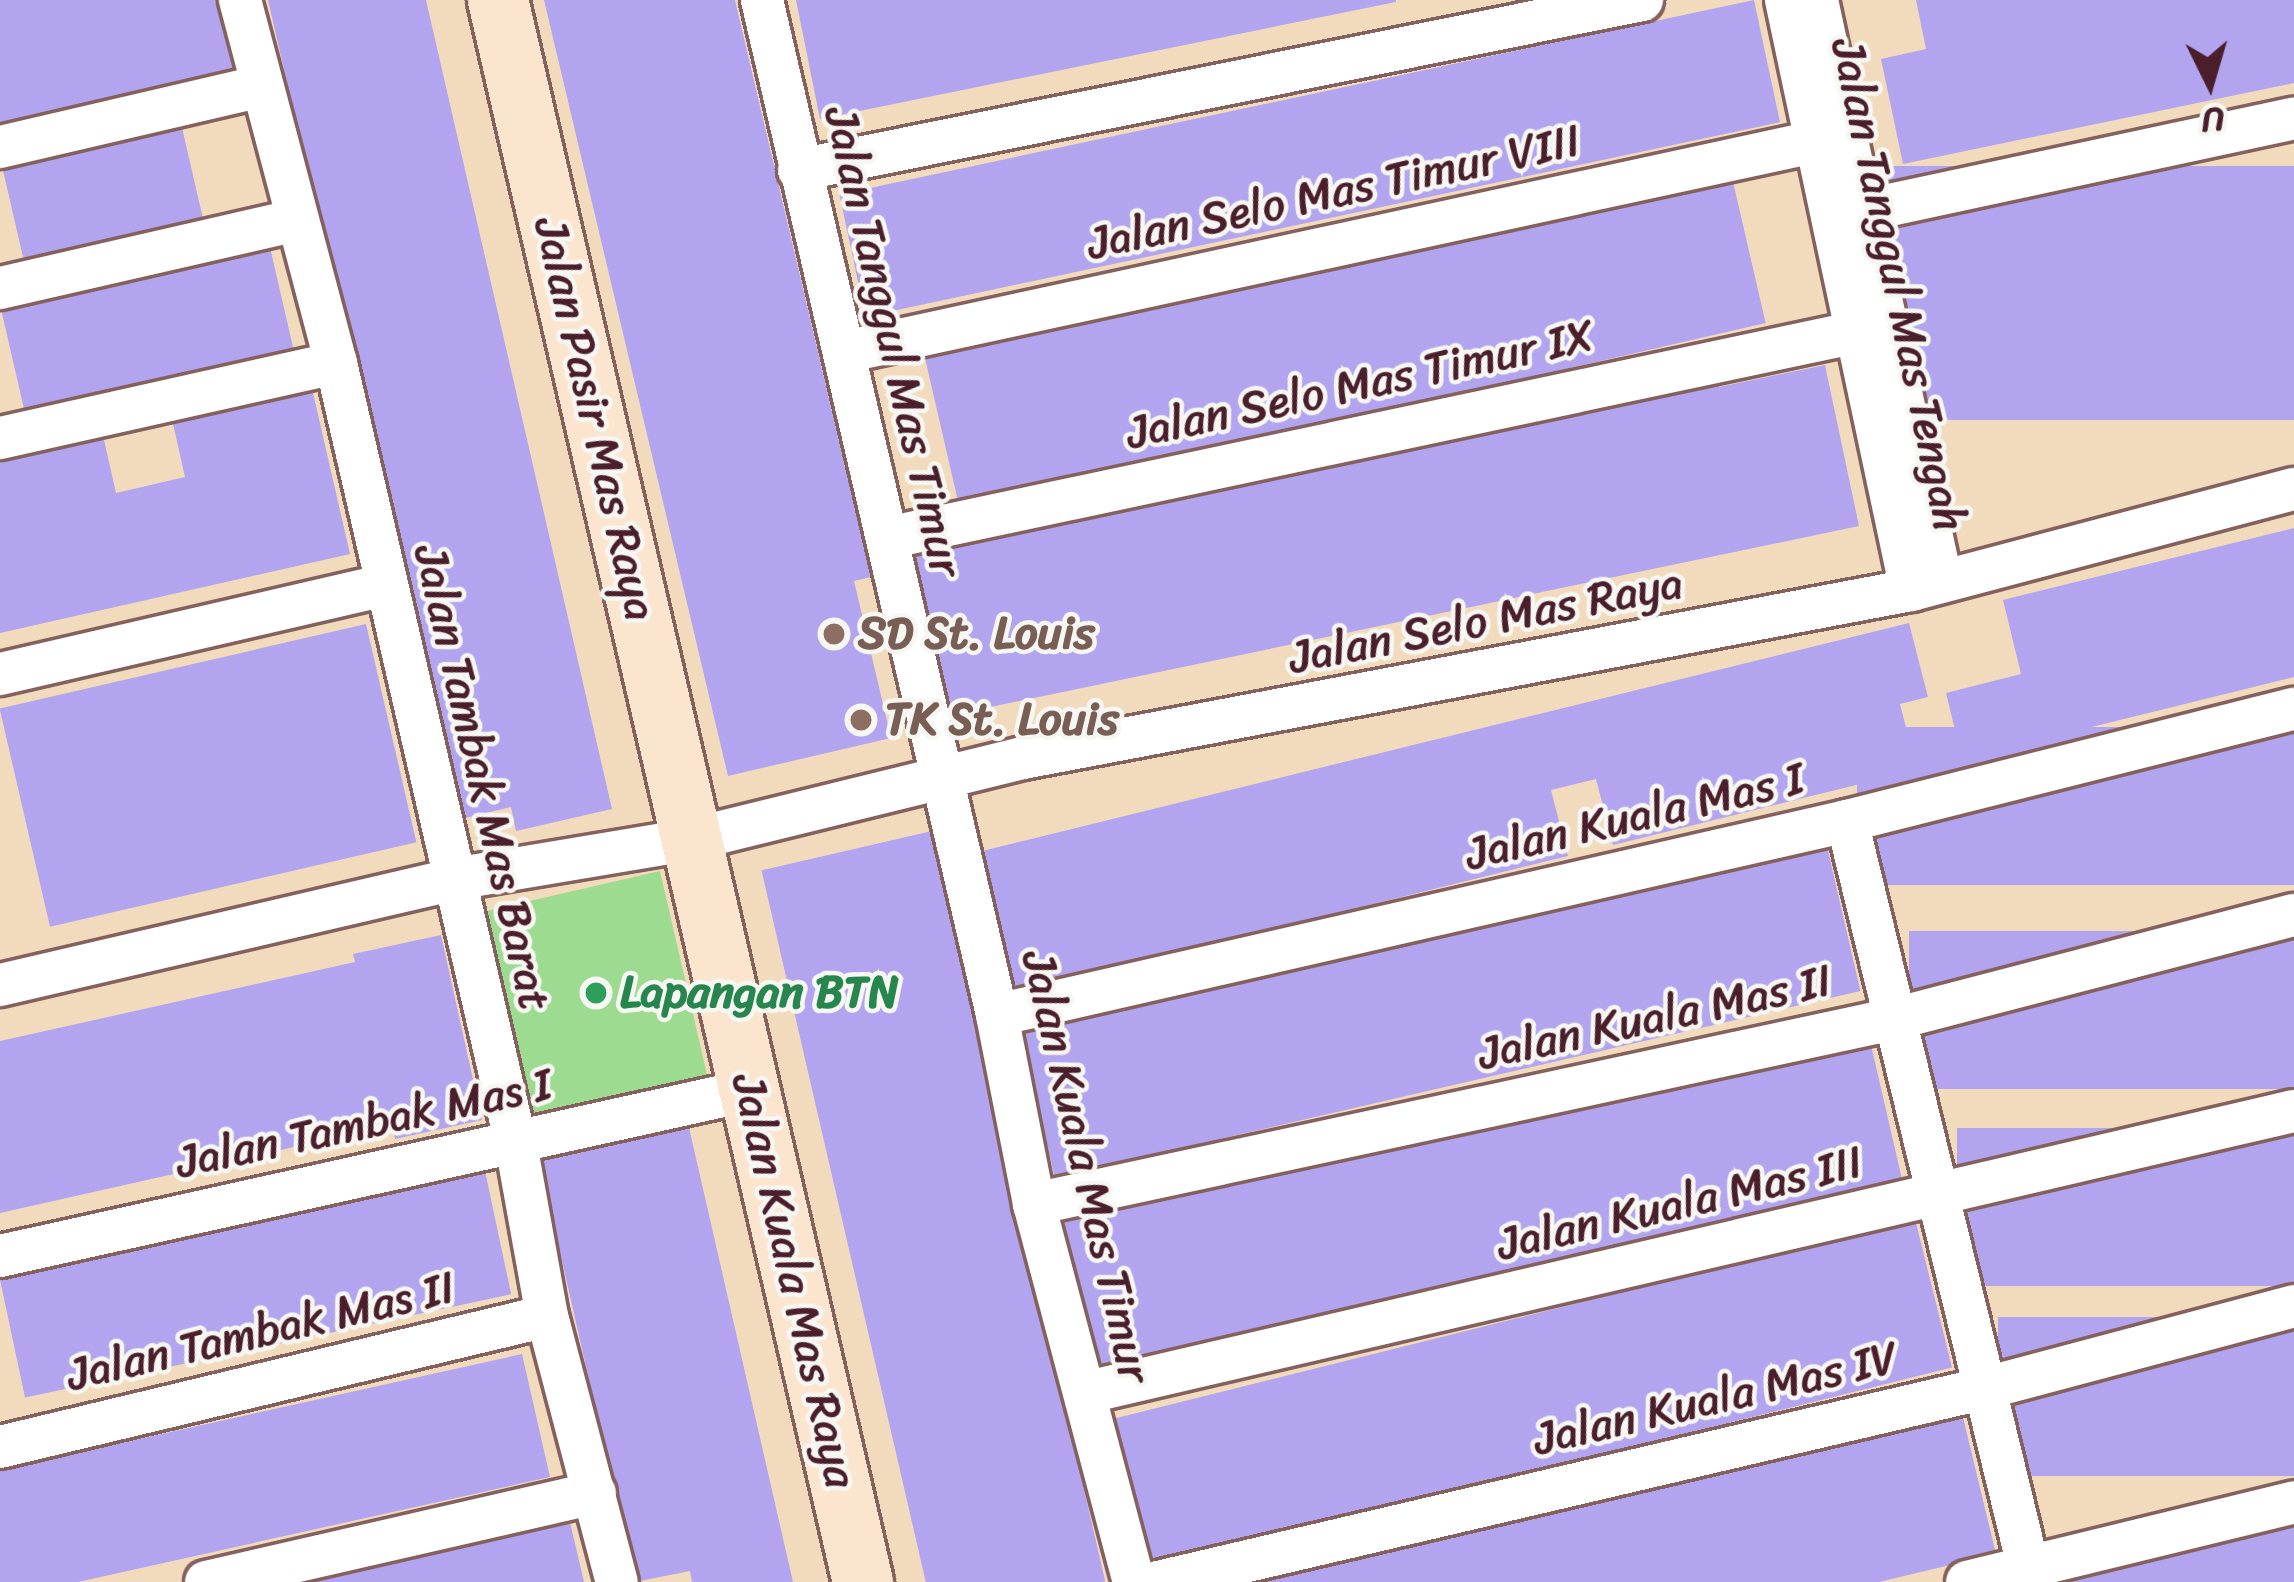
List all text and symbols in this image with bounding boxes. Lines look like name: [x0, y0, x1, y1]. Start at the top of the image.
north arrow: [2150, 24, 2270, 144]
street label: Jalan Tanggul Mas Tengah: [1819, 32, 1977, 538]
text: U: [2200, 90, 2227, 150]
street label: Jalan Tanggul Mas Timur: [812, 100, 974, 584]
street label: Jalan Selo Mas Timur VIII: [1082, 114, 1586, 272]
street label: Jalan Pasir Mas Raya: [522, 210, 668, 628]
street label: Jalan Selo Mas Timur IX: [1121, 309, 1601, 461]
street label: Jalan Tambak Mas Barat: [402, 539, 562, 1017]
street label: Jalan Selo Mas Raya: [1284, 556, 1688, 686]
place label: SD St. Louis: [858, 607, 1099, 661]
marker: SD St. Louis: [821, 621, 847, 647]
place label: TK St. Louis: [885, 693, 1123, 747]
marker: TK St. Louis: [848, 707, 874, 733]
street label: Jalan Kuala Mas I: [1460, 752, 1810, 882]
street label: Jalan Kuala Mas Timur: [1010, 945, 1162, 1389]
street label: Jalan Kuala Mas II: [1473, 954, 1837, 1082]
place label: Lapangan BTN: [620, 966, 899, 1020]
marker: Lapangan BTN: [583, 980, 609, 1006]
street label: Jalan Tambak Mas I: [170, 1058, 558, 1190]
street label: Jalan Kuala Mas Raya: [720, 1068, 868, 1494]
street label: Jalan Kuala Mas III: [1492, 1136, 1868, 1272]
street label: Jalan Tambak Mas II: [61, 1261, 461, 1403]
street label: Jalan Kuala Mas IV: [1528, 1331, 1904, 1467]

